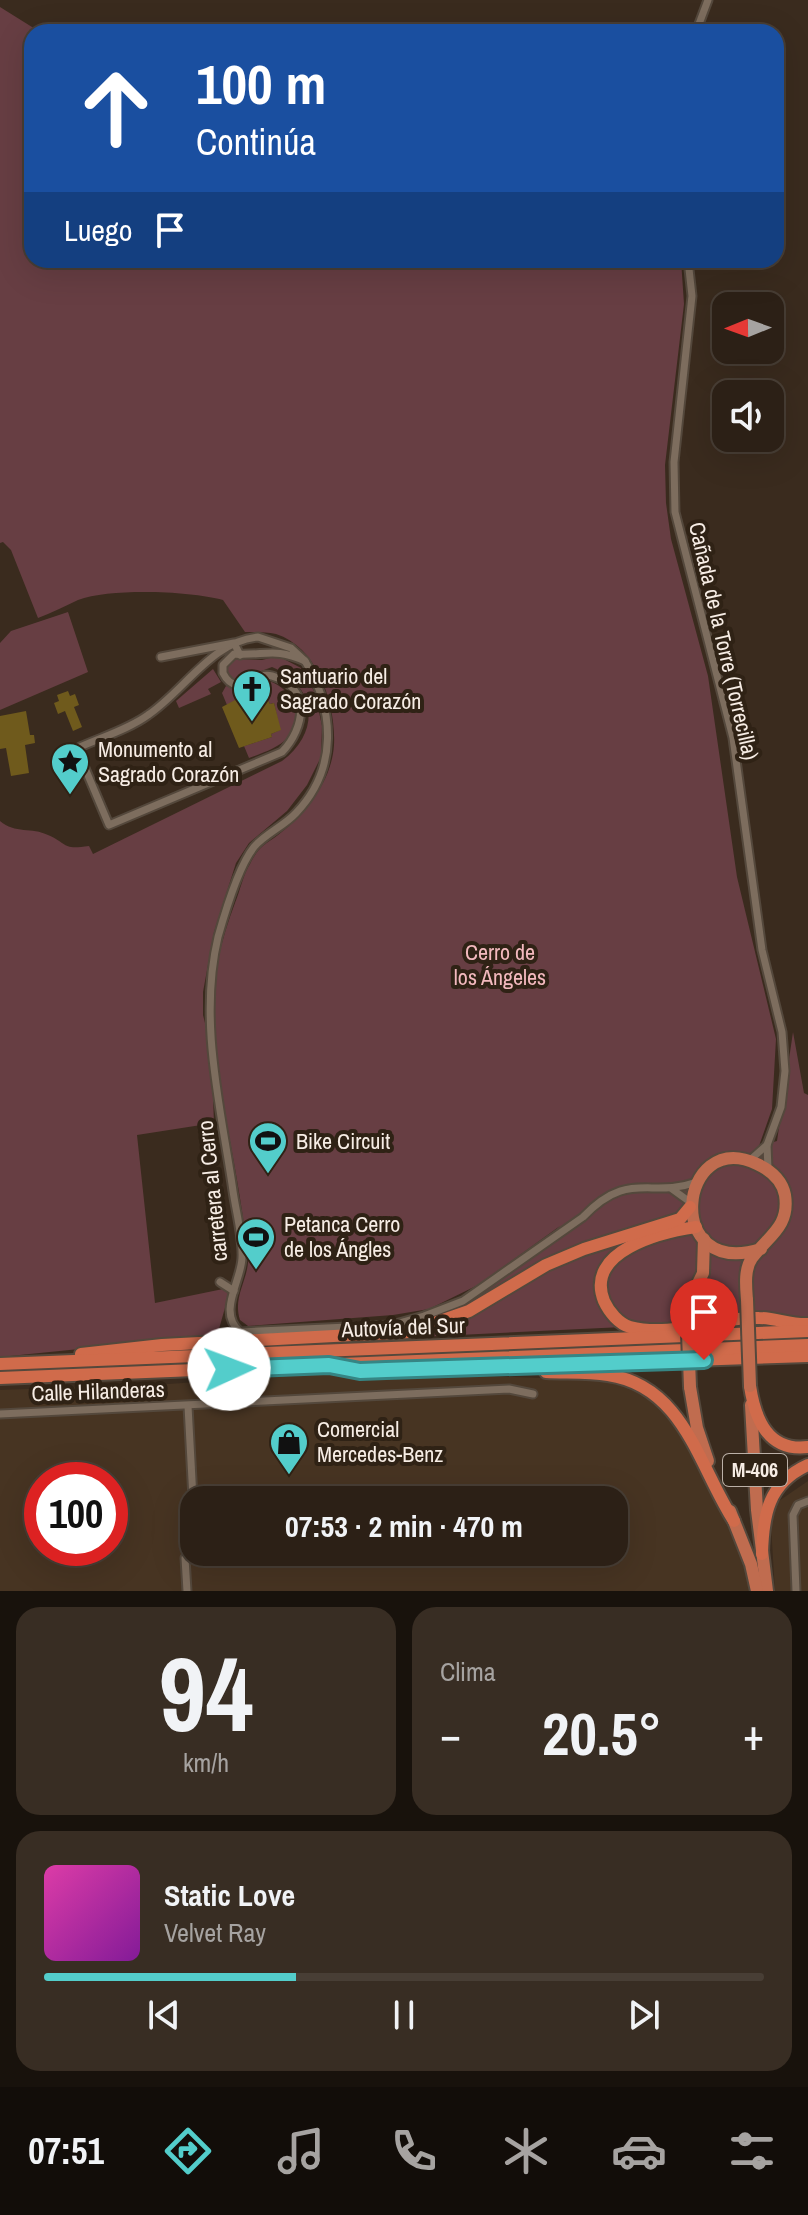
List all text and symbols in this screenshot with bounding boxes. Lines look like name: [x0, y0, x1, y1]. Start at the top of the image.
text: 100 m: [196, 46, 326, 121]
icon: ahead: [64, 56, 168, 160]
text: Continúa: [196, 118, 316, 166]
icon: arrive: [148, 208, 192, 252]
text: Luego: [64, 210, 132, 250]
north arrow: [712, 292, 784, 364]
map controls: [712, 292, 784, 452]
button: sound: [712, 380, 784, 452]
street label: Cañada de la Torre (Torrecilla): [682, 519, 766, 763]
place label: Santuario del Sagrado Corazón: [280, 661, 421, 716]
church icon: Santuario del Sagrado Corazón: [231, 668, 273, 723]
place label: Monumento al Sagrado Corazón: [98, 734, 239, 789]
place icon: Monumento al Sagrado Corazón: [49, 741, 91, 796]
park label: Cerro de los Ángeles: [454, 937, 546, 992]
street label: carretera al Cerro: [190, 1119, 234, 1263]
sports icon: Bike Circuit: [247, 1120, 289, 1175]
place label: Bike Circuit: [296, 1126, 390, 1156]
place label: Petanca Cerro de los Ángles: [284, 1209, 400, 1264]
sports icon: Petanca Cerro de los Ángles: [235, 1216, 277, 1271]
pin: [670, 1278, 738, 1360]
icon: arrive: [682, 1290, 726, 1334]
street label: Autovía del Sur: [340, 1310, 465, 1344]
position arrow: [187, 1327, 271, 1411]
street label: Calle Hilanderas: [31, 1374, 165, 1408]
place label: Comercial Mercedes-Benz: [317, 1414, 443, 1469]
shop icon: Comercial Mercedes-Benz: [268, 1421, 310, 1476]
road number: M-406: [723, 1454, 787, 1486]
speed limit sign: 100: [24, 1462, 128, 1566]
text: 07:53 · 2 min · 470 m: [285, 1506, 523, 1546]
text: 94: [159, 1623, 253, 1763]
text: Clima: [440, 1654, 496, 1689]
text: 20.5°: [542, 1693, 662, 1774]
text: −: [440, 1704, 461, 1764]
text: +: [743, 1704, 764, 1764]
text: km/h: [183, 1745, 229, 1780]
text: Static Love: [164, 1875, 295, 1915]
text: Velvet Ray: [164, 1915, 266, 1950]
icon: previous: [142, 1993, 186, 2037]
icon: pause: [382, 1993, 426, 2037]
icon: next: [622, 1993, 666, 2037]
icon: directions: [160, 2123, 216, 2179]
icon: music: [273, 2123, 329, 2179]
icon: phone: [386, 2123, 442, 2179]
icon: climate: [498, 2123, 554, 2179]
icon: car: [611, 2123, 667, 2179]
icon: filters: [724, 2123, 780, 2179]
text: 07:51: [28, 2127, 104, 2175]

